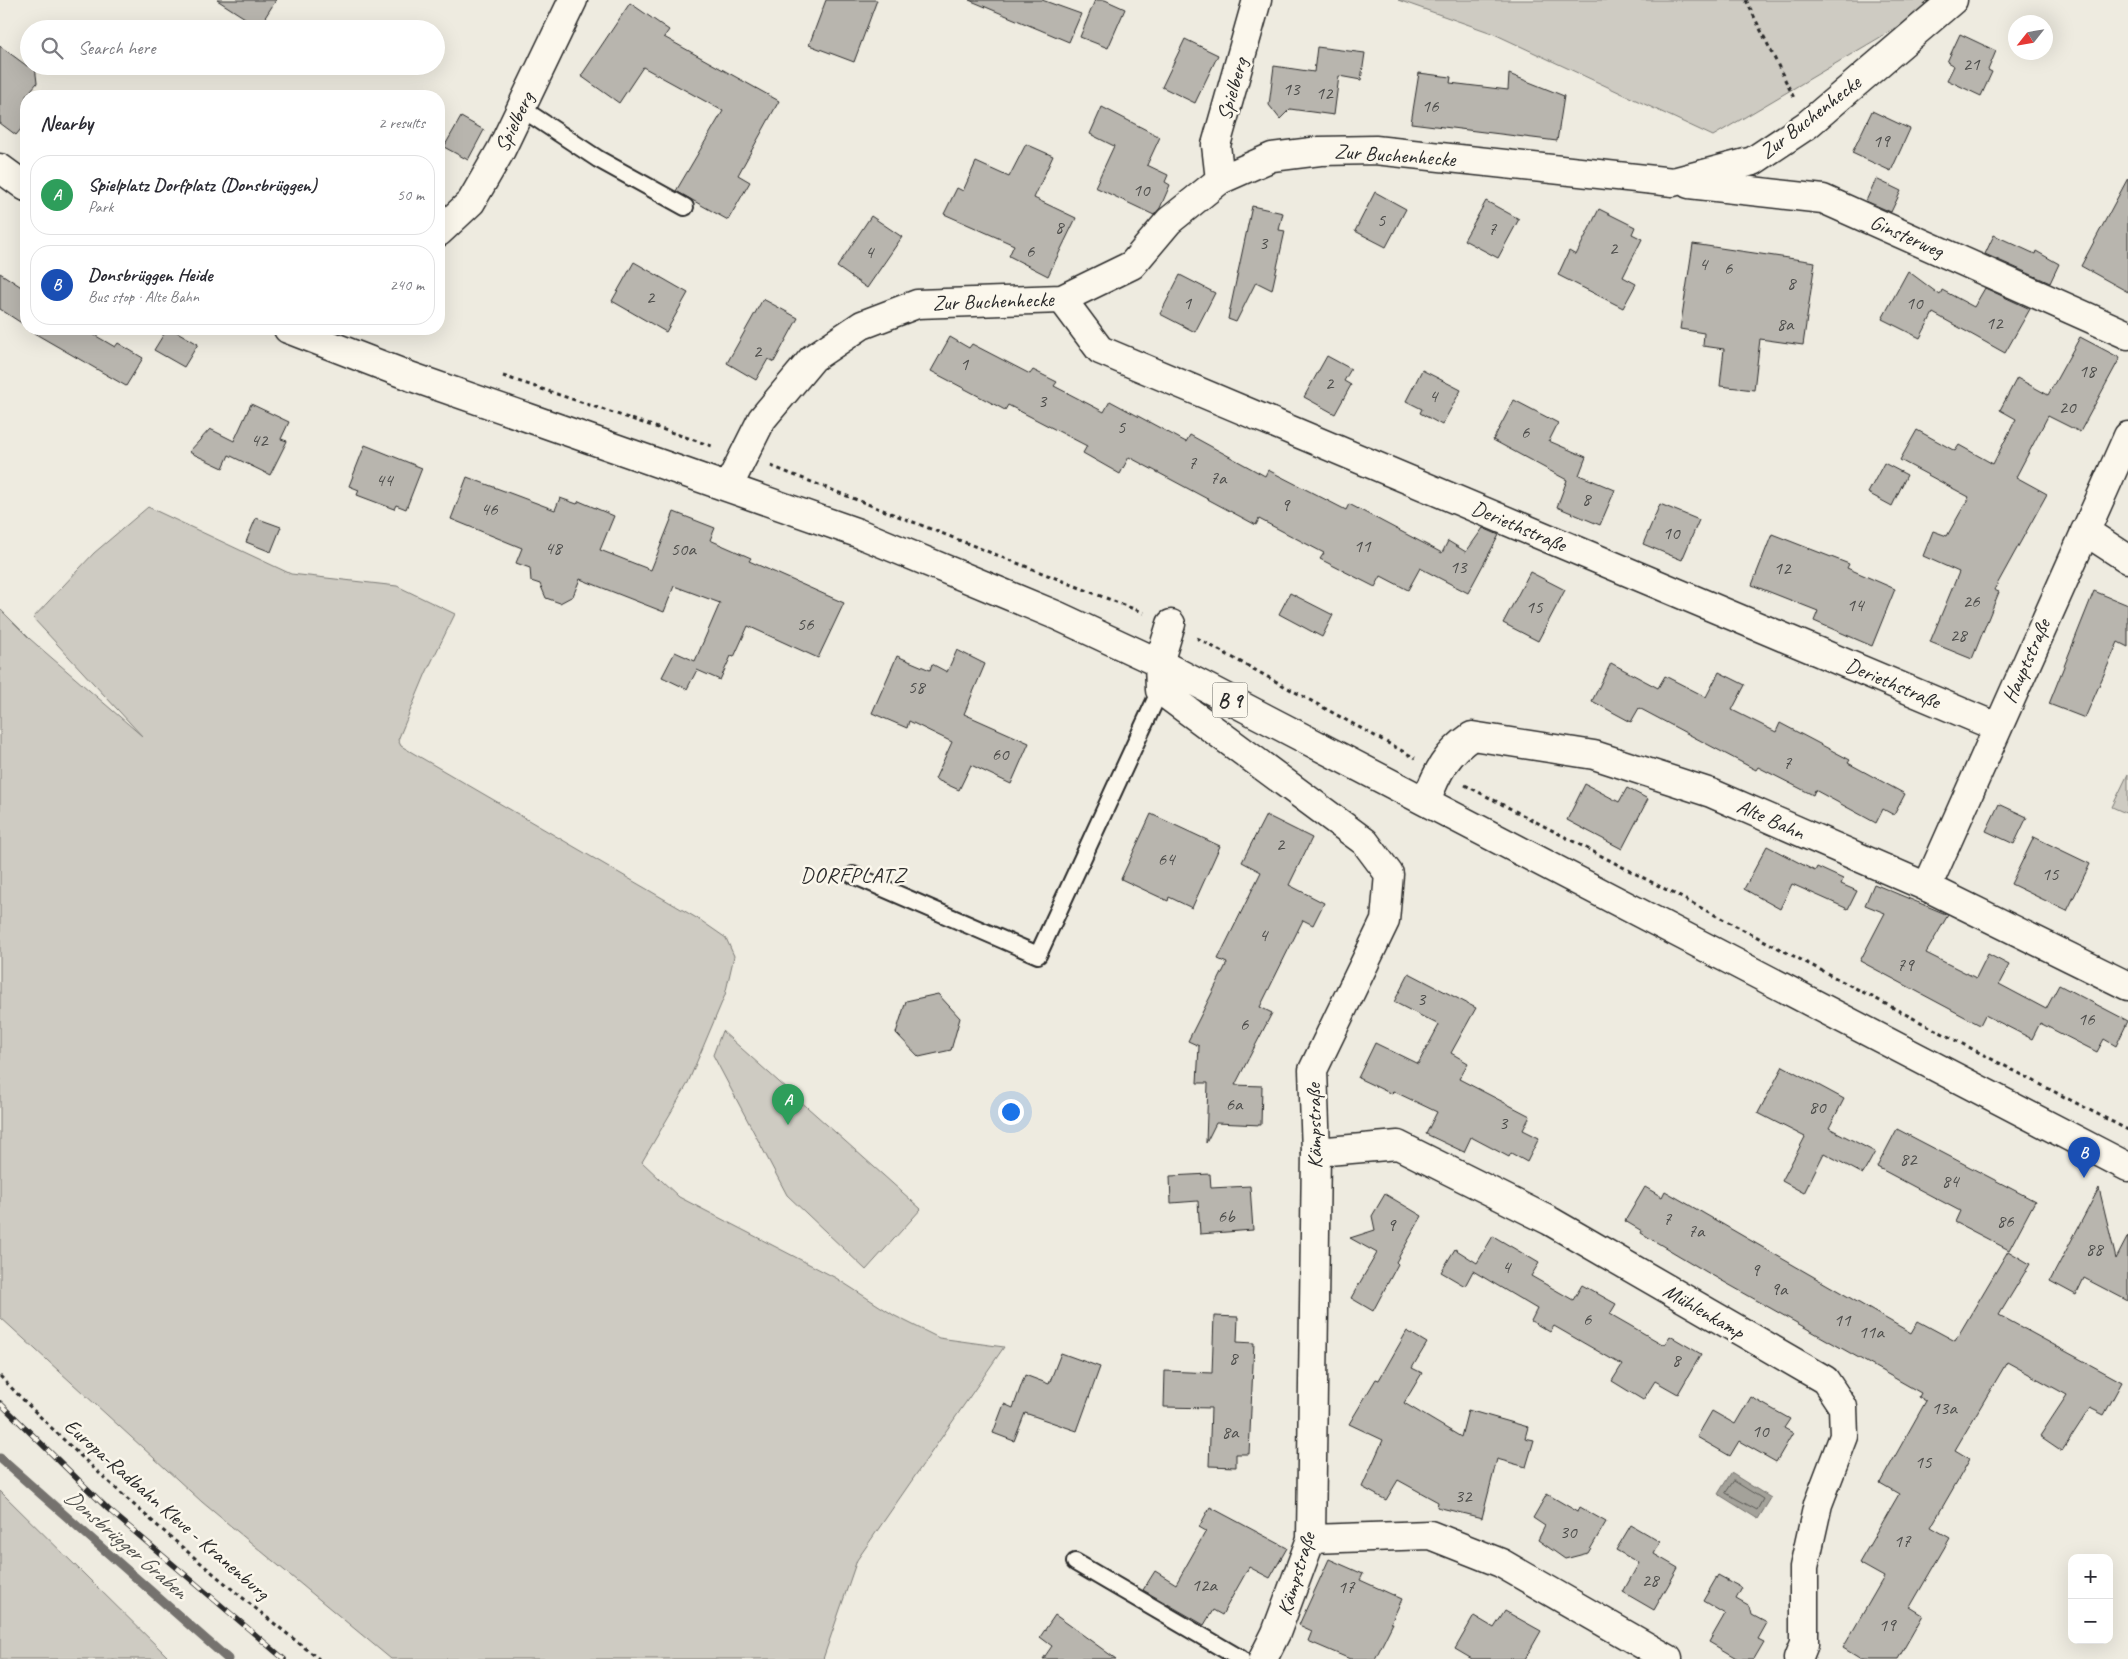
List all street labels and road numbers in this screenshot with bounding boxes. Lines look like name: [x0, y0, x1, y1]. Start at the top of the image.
street label: Spielberg: [1211, 53, 1254, 123]
street label: Zur Buchenhecke: [1754, 69, 1867, 165]
street label: Spielberg: [488, 86, 540, 156]
street label: Zur Buchenhecke: [1334, 138, 1457, 172]
street label: Ginsterweg: [1866, 208, 1949, 264]
street label: Zur Buchenhecke: [932, 286, 1055, 316]
street label: Deriethstraße: [1468, 494, 1572, 558]
street label: Hauptstraße: [1996, 613, 2057, 707]
street label: Deriethstraße: [1842, 651, 1946, 715]
road number: B 9: [1212, 682, 1248, 718]
street label: Alte Bahn: [1733, 793, 1809, 846]
street label: Kämpstraße: [1300, 1081, 1328, 1169]
street label: Mühlenkamp: [1659, 1277, 1751, 1346]
street label: Europa-Radbahn Kleve - Kranenburg: [59, 1413, 276, 1606]
street label: Kämpstraße: [1271, 1527, 1322, 1619]

